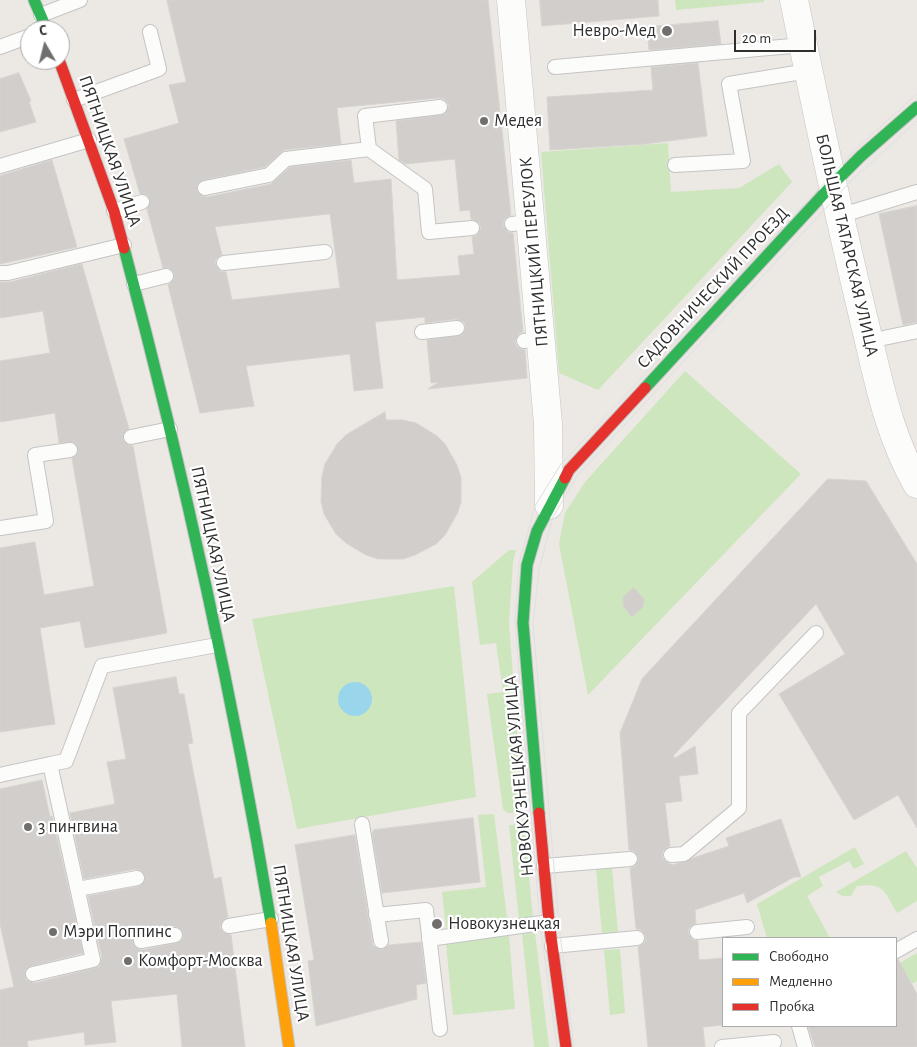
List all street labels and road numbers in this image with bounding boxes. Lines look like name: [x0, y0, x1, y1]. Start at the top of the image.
street label: ПЯТНИЦКАЯ УЛИЦА: [74, 72, 146, 230]
street label: БОЛЬШАЯ ТАТАРСКАЯ УЛИЦА: [811, 132, 883, 358]
street label: ПЯТНИЦКИЙ ПЕРЕУЛОК: [515, 156, 553, 348]
street label: САДОВНИЧЕСКИЙ ПРОЕЗД: [633, 203, 793, 373]
street label: ПЯТНИЦКАЯ УЛИЦА: [186, 464, 240, 624]
street label: НОВОКУЗНЕЦКАЯ УЛИЦА: [499, 675, 539, 877]
street label: ПЯТНИЦКАЯ УЛИЦА: [268, 863, 314, 1023]

